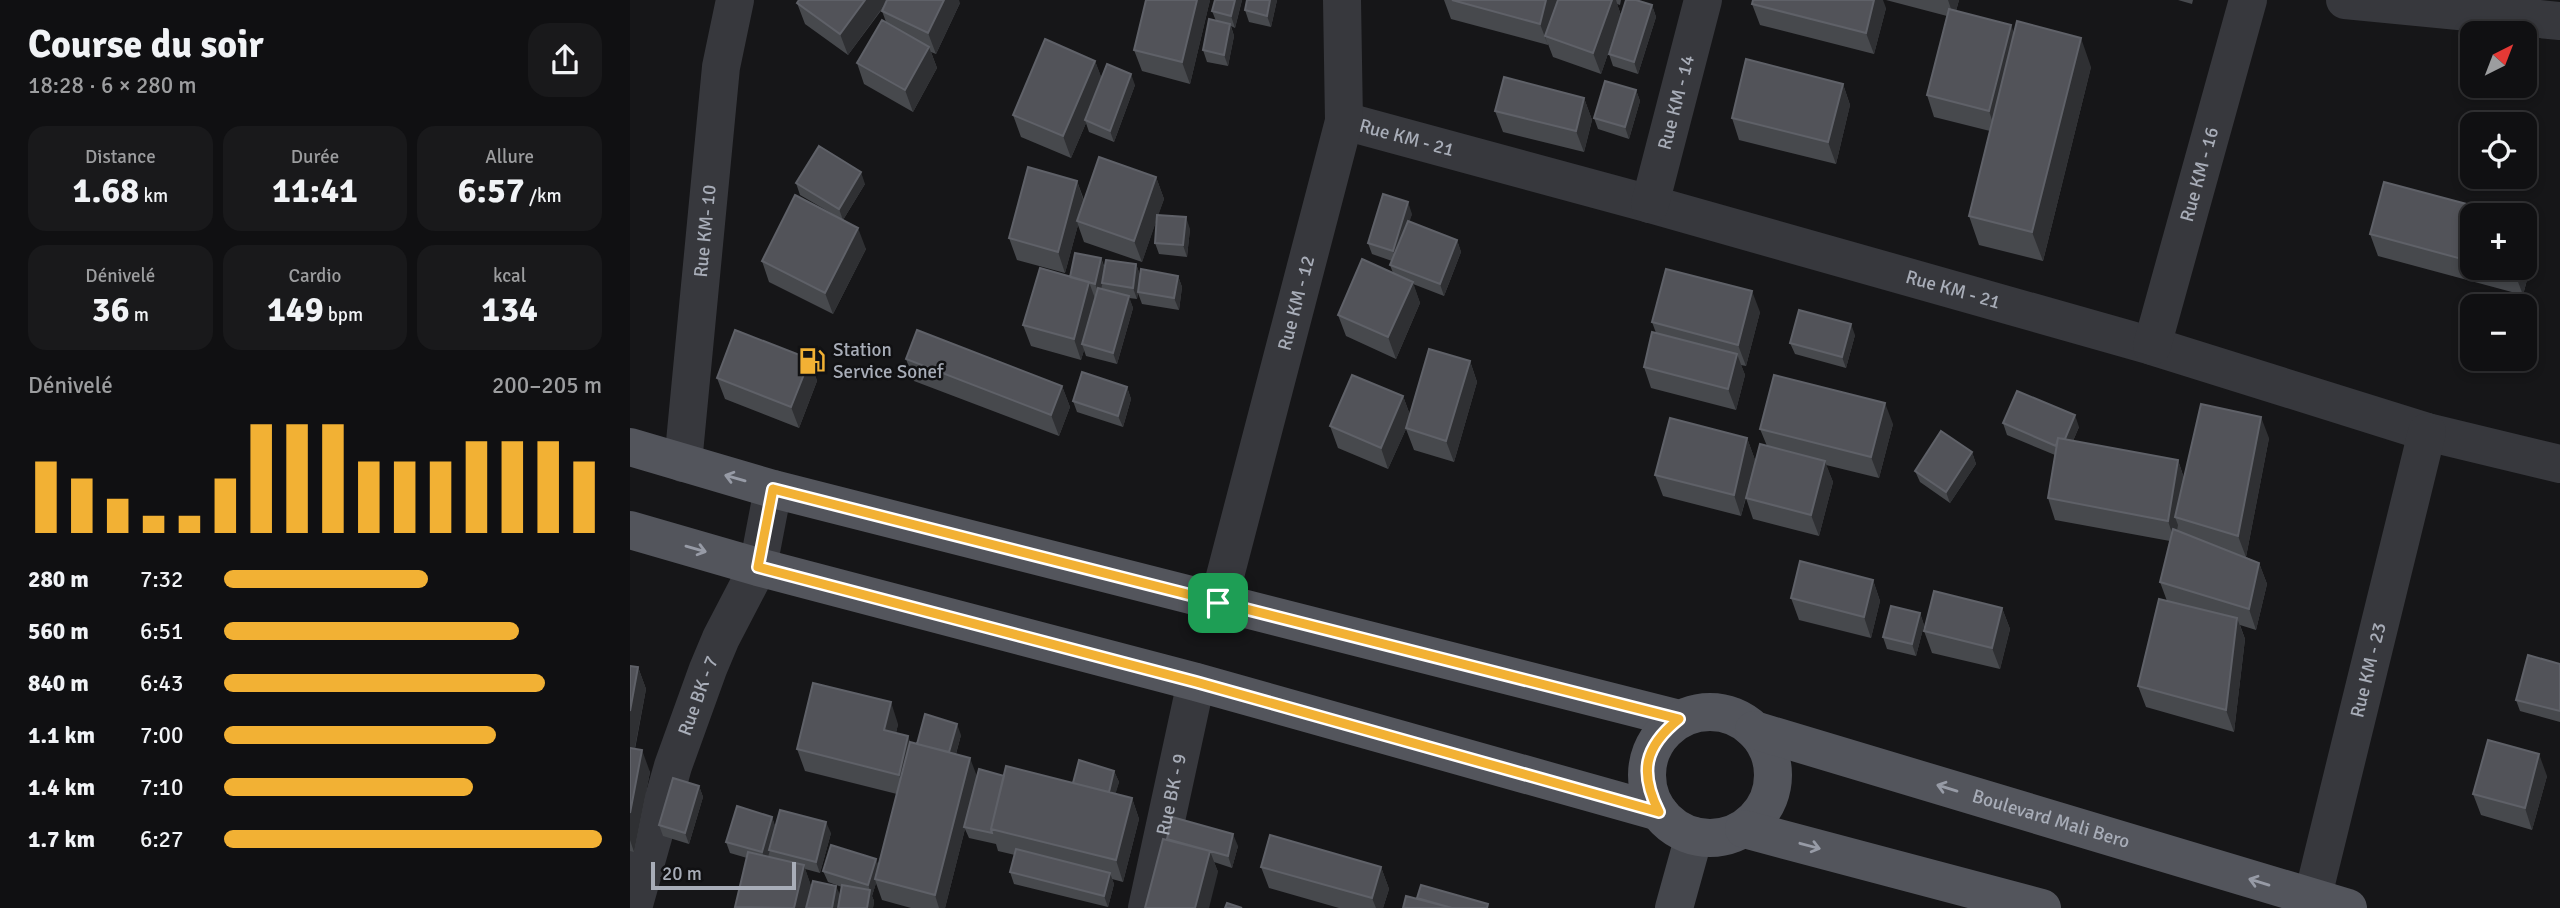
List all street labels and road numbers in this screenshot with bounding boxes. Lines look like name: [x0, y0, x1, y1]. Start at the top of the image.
street label: Rue KM - 14: [1653, 52, 1700, 152]
street label: Rue KM - 21: [1357, 114, 1457, 162]
street label: Rue KM - 16: [2175, 124, 2224, 225]
street label: Rue KM- 10: [689, 184, 722, 279]
street label: Rue KM - 12: [1272, 253, 1320, 353]
street label: Rue KM - 21: [1903, 265, 2003, 315]
street label: Rue KM - 23: [2345, 620, 2392, 720]
street label: Rue BK - 7: [673, 652, 724, 739]
street label: Rue BK - 9: [1151, 751, 1192, 838]
street label: Boulevard Mali Bero: [1969, 784, 2133, 854]

